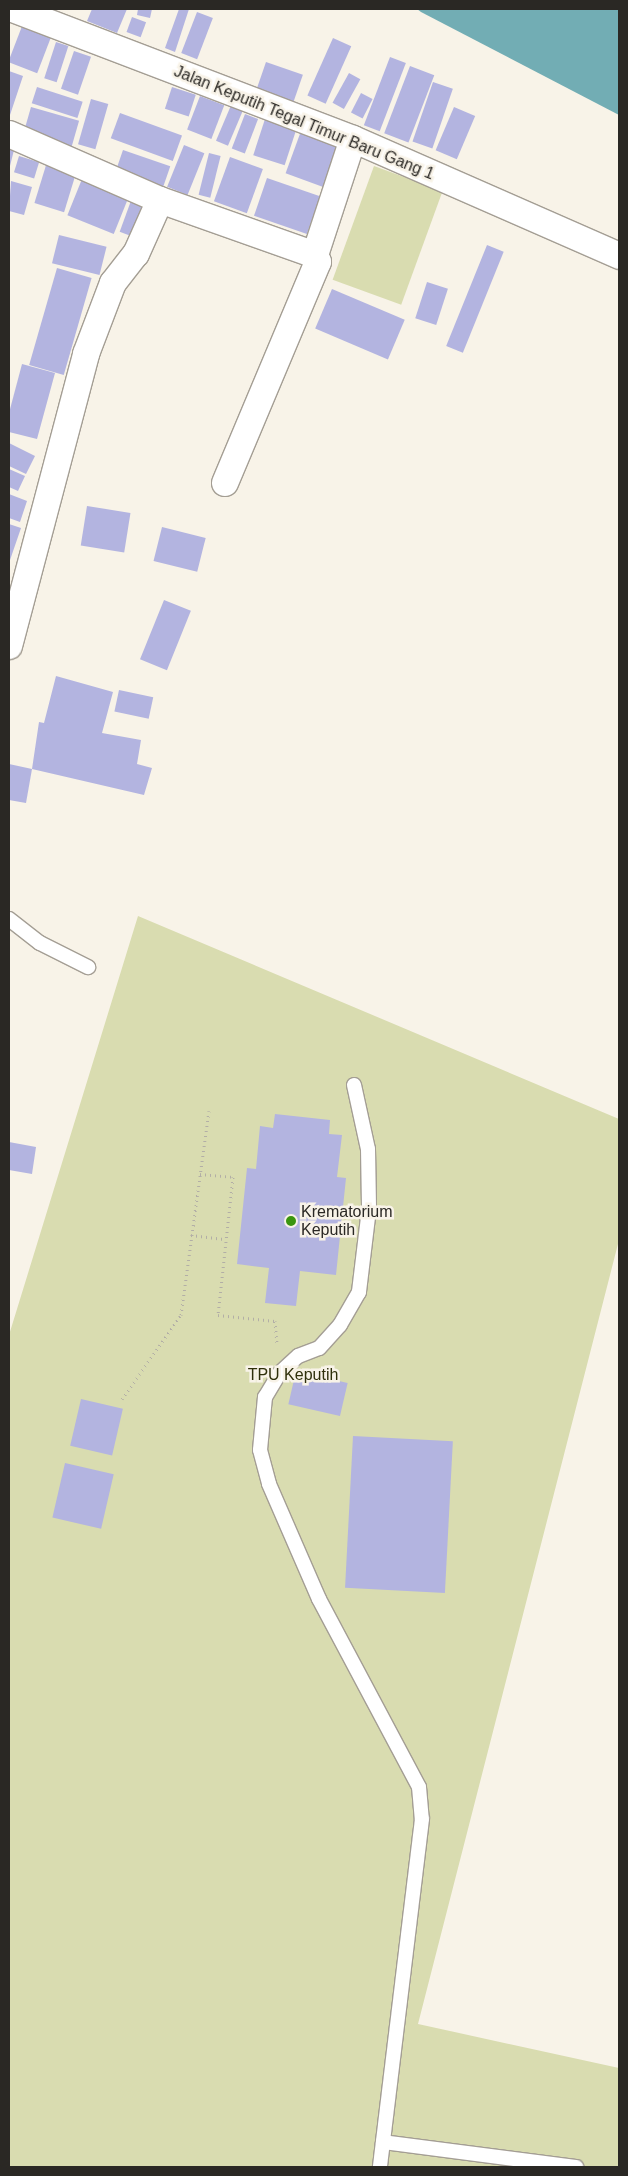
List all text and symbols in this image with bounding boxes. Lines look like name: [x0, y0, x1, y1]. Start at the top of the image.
street label: Jalan Keputih Tegal Timur Baru Gang 1: [171, 62, 437, 184]
place label: Krematorium Keputih: [301, 1202, 393, 1240]
marker: Krematorium Keputih: [285, 1215, 297, 1227]
park label: TPU Keputih: [248, 1365, 338, 1385]

